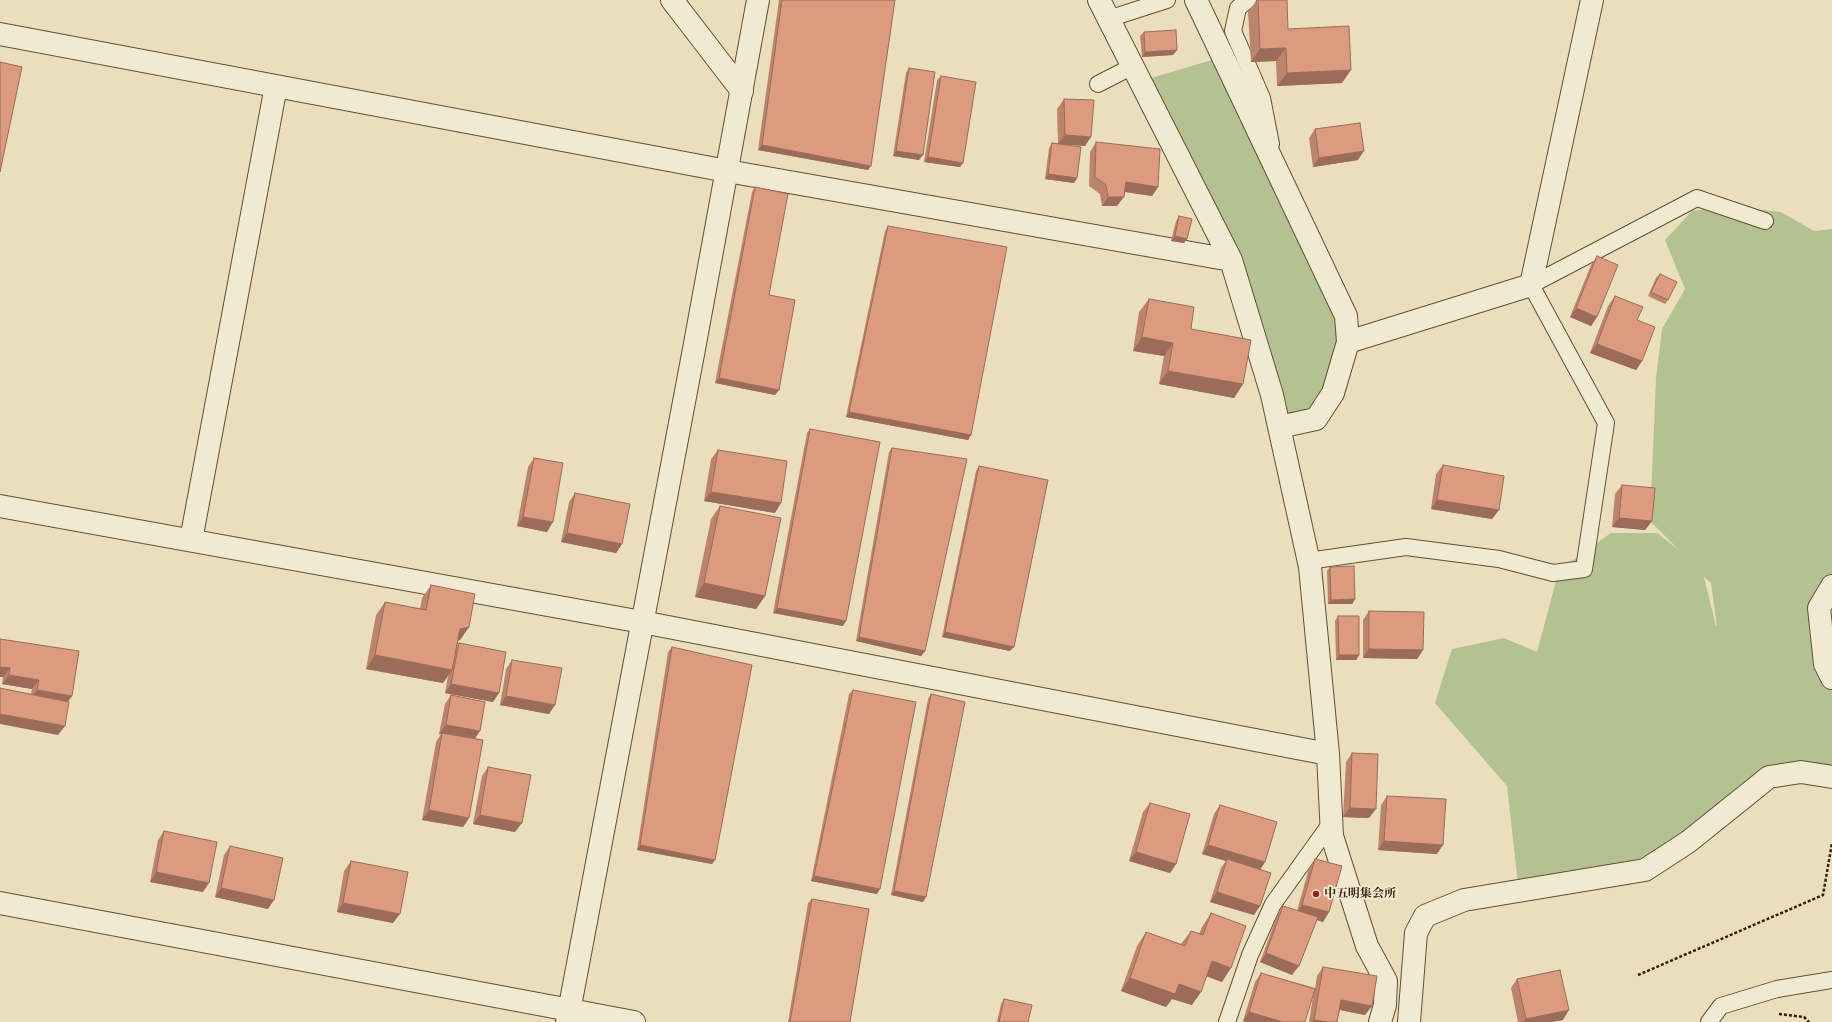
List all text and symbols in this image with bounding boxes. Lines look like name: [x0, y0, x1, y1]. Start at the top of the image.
place label: 中五明集会所: [1324, 887, 1396, 901]
marker: 中五明集会所: [1311, 889, 1321, 899]

